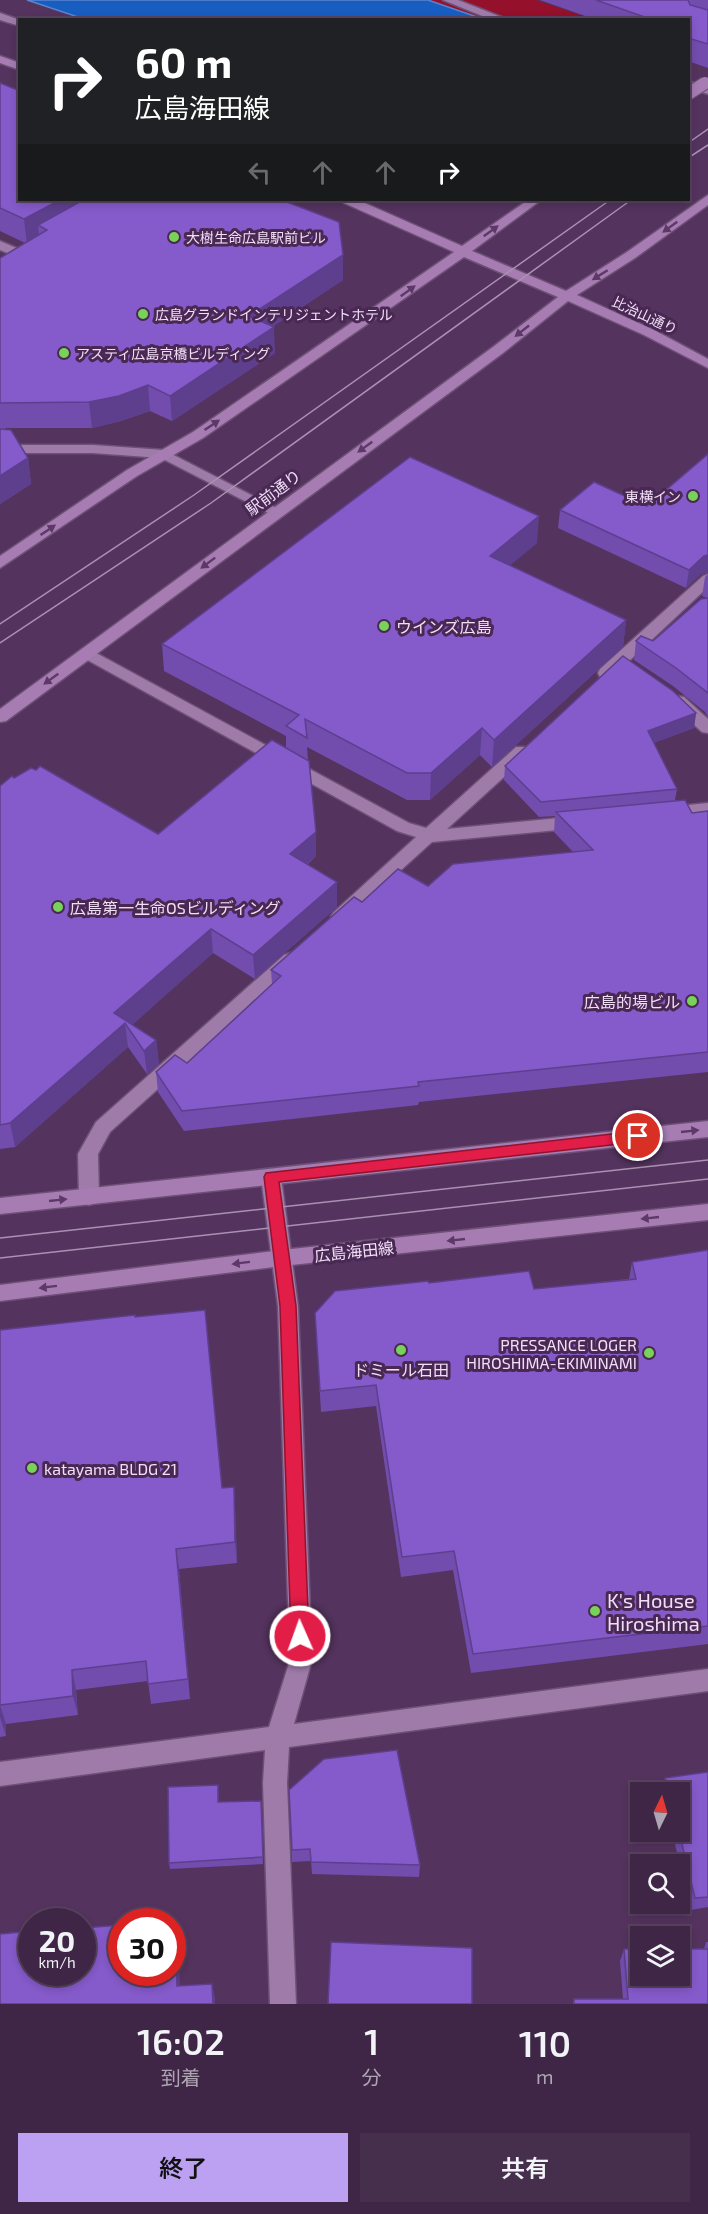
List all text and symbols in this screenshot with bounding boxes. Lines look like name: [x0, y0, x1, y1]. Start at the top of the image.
text: 60 m: [135, 36, 232, 86]
icon: right: [36, 42, 114, 120]
text: 広島海田線: [135, 91, 270, 123]
icon: left: [243, 156, 276, 189]
icon: ahead: [306, 156, 339, 189]
icon: ahead: [369, 156, 402, 189]
icon: right: [432, 156, 465, 189]
one-way arrow: [662, 221, 678, 233]
one-way arrow: [483, 225, 499, 237]
place label: 大樹生命広島駅前ビル: [186, 229, 326, 246]
marker: 大樹生命広島駅前ビル: [167, 230, 181, 244]
one-way arrow: [591, 270, 608, 281]
one-way arrow: [399, 285, 415, 297]
street label: 比治山通り: [610, 293, 680, 337]
place label: 広島グランドインテリジェントホテル: [155, 306, 393, 323]
marker: 広島グランドインテリジェントホテル: [136, 307, 150, 321]
one-way arrow: [514, 325, 529, 337]
place label: アスティ広島京橋ビルディング: [76, 345, 270, 362]
marker: アスティ広島京橋ビルディング: [57, 346, 71, 360]
one-way arrow: [204, 420, 220, 431]
one-way arrow: [357, 441, 373, 453]
street label: 駅前通り: [242, 465, 304, 519]
place label: 東横イン: [625, 488, 681, 505]
marker: 東横イン: [686, 489, 700, 503]
one-way arrow: [40, 524, 56, 536]
one-way arrow: [201, 557, 216, 569]
place label: ウインズ広島: [396, 617, 492, 636]
marker: ウインズ広島: [377, 619, 391, 633]
one-way arrow: [44, 673, 60, 685]
place label: 広島第一生命OSビルディング: [70, 898, 281, 917]
marker: 広島第一生命OSビルディング: [51, 900, 65, 914]
place label: 広島的場ビル: [584, 992, 680, 1011]
marker: 広島的場ビル: [685, 994, 699, 1008]
pin: [612, 1110, 663, 1161]
icon: arrive: [621, 1119, 654, 1152]
one-way arrow: [681, 1126, 700, 1135]
one-way arrow: [49, 1195, 68, 1205]
one-way arrow: [640, 1213, 659, 1223]
one-way arrow: [447, 1235, 466, 1245]
street label: 広島海田線: [313, 1237, 395, 1265]
one-way arrow: [232, 1259, 251, 1268]
one-way arrow: [38, 1282, 57, 1292]
place label: PRESSANCE LOGER HIROSHIMA-EKIMINAMI: [466, 1335, 637, 1372]
marker: ドミール石田: [394, 1343, 408, 1357]
marker: PRESSANCE LOGER HIROSHIMA-EKIMINAMI: [642, 1346, 656, 1360]
place label: ドミール石田: [353, 1360, 449, 1379]
place label: katayama BLDG 21: [44, 1459, 177, 1478]
marker: katayama BLDG 21: [25, 1461, 39, 1475]
place label: K's House Hiroshima: [607, 1588, 700, 1635]
position arrow: [268, 1604, 332, 1668]
marker: K's House Hiroshima: [588, 1604, 602, 1618]
north arrow: [630, 1782, 690, 1842]
map controls: [630, 1782, 690, 1986]
button: search: [630, 1854, 690, 1914]
speed limit sign: 30: [108, 1908, 186, 1986]
text: 20: [39, 1922, 75, 1958]
button: layers: [630, 1926, 690, 1986]
text: km/h: [38, 1953, 76, 1971]
text: 16:02: [137, 2019, 225, 2062]
text: 1: [364, 2019, 379, 2062]
text: 110: [519, 2021, 571, 2064]
text: m: [536, 2064, 554, 2088]
text: 到着: [161, 2065, 201, 2089]
text: 分: [362, 2065, 382, 2089]
button: 終了: [18, 2133, 348, 2202]
button: 共有: [360, 2133, 690, 2202]

